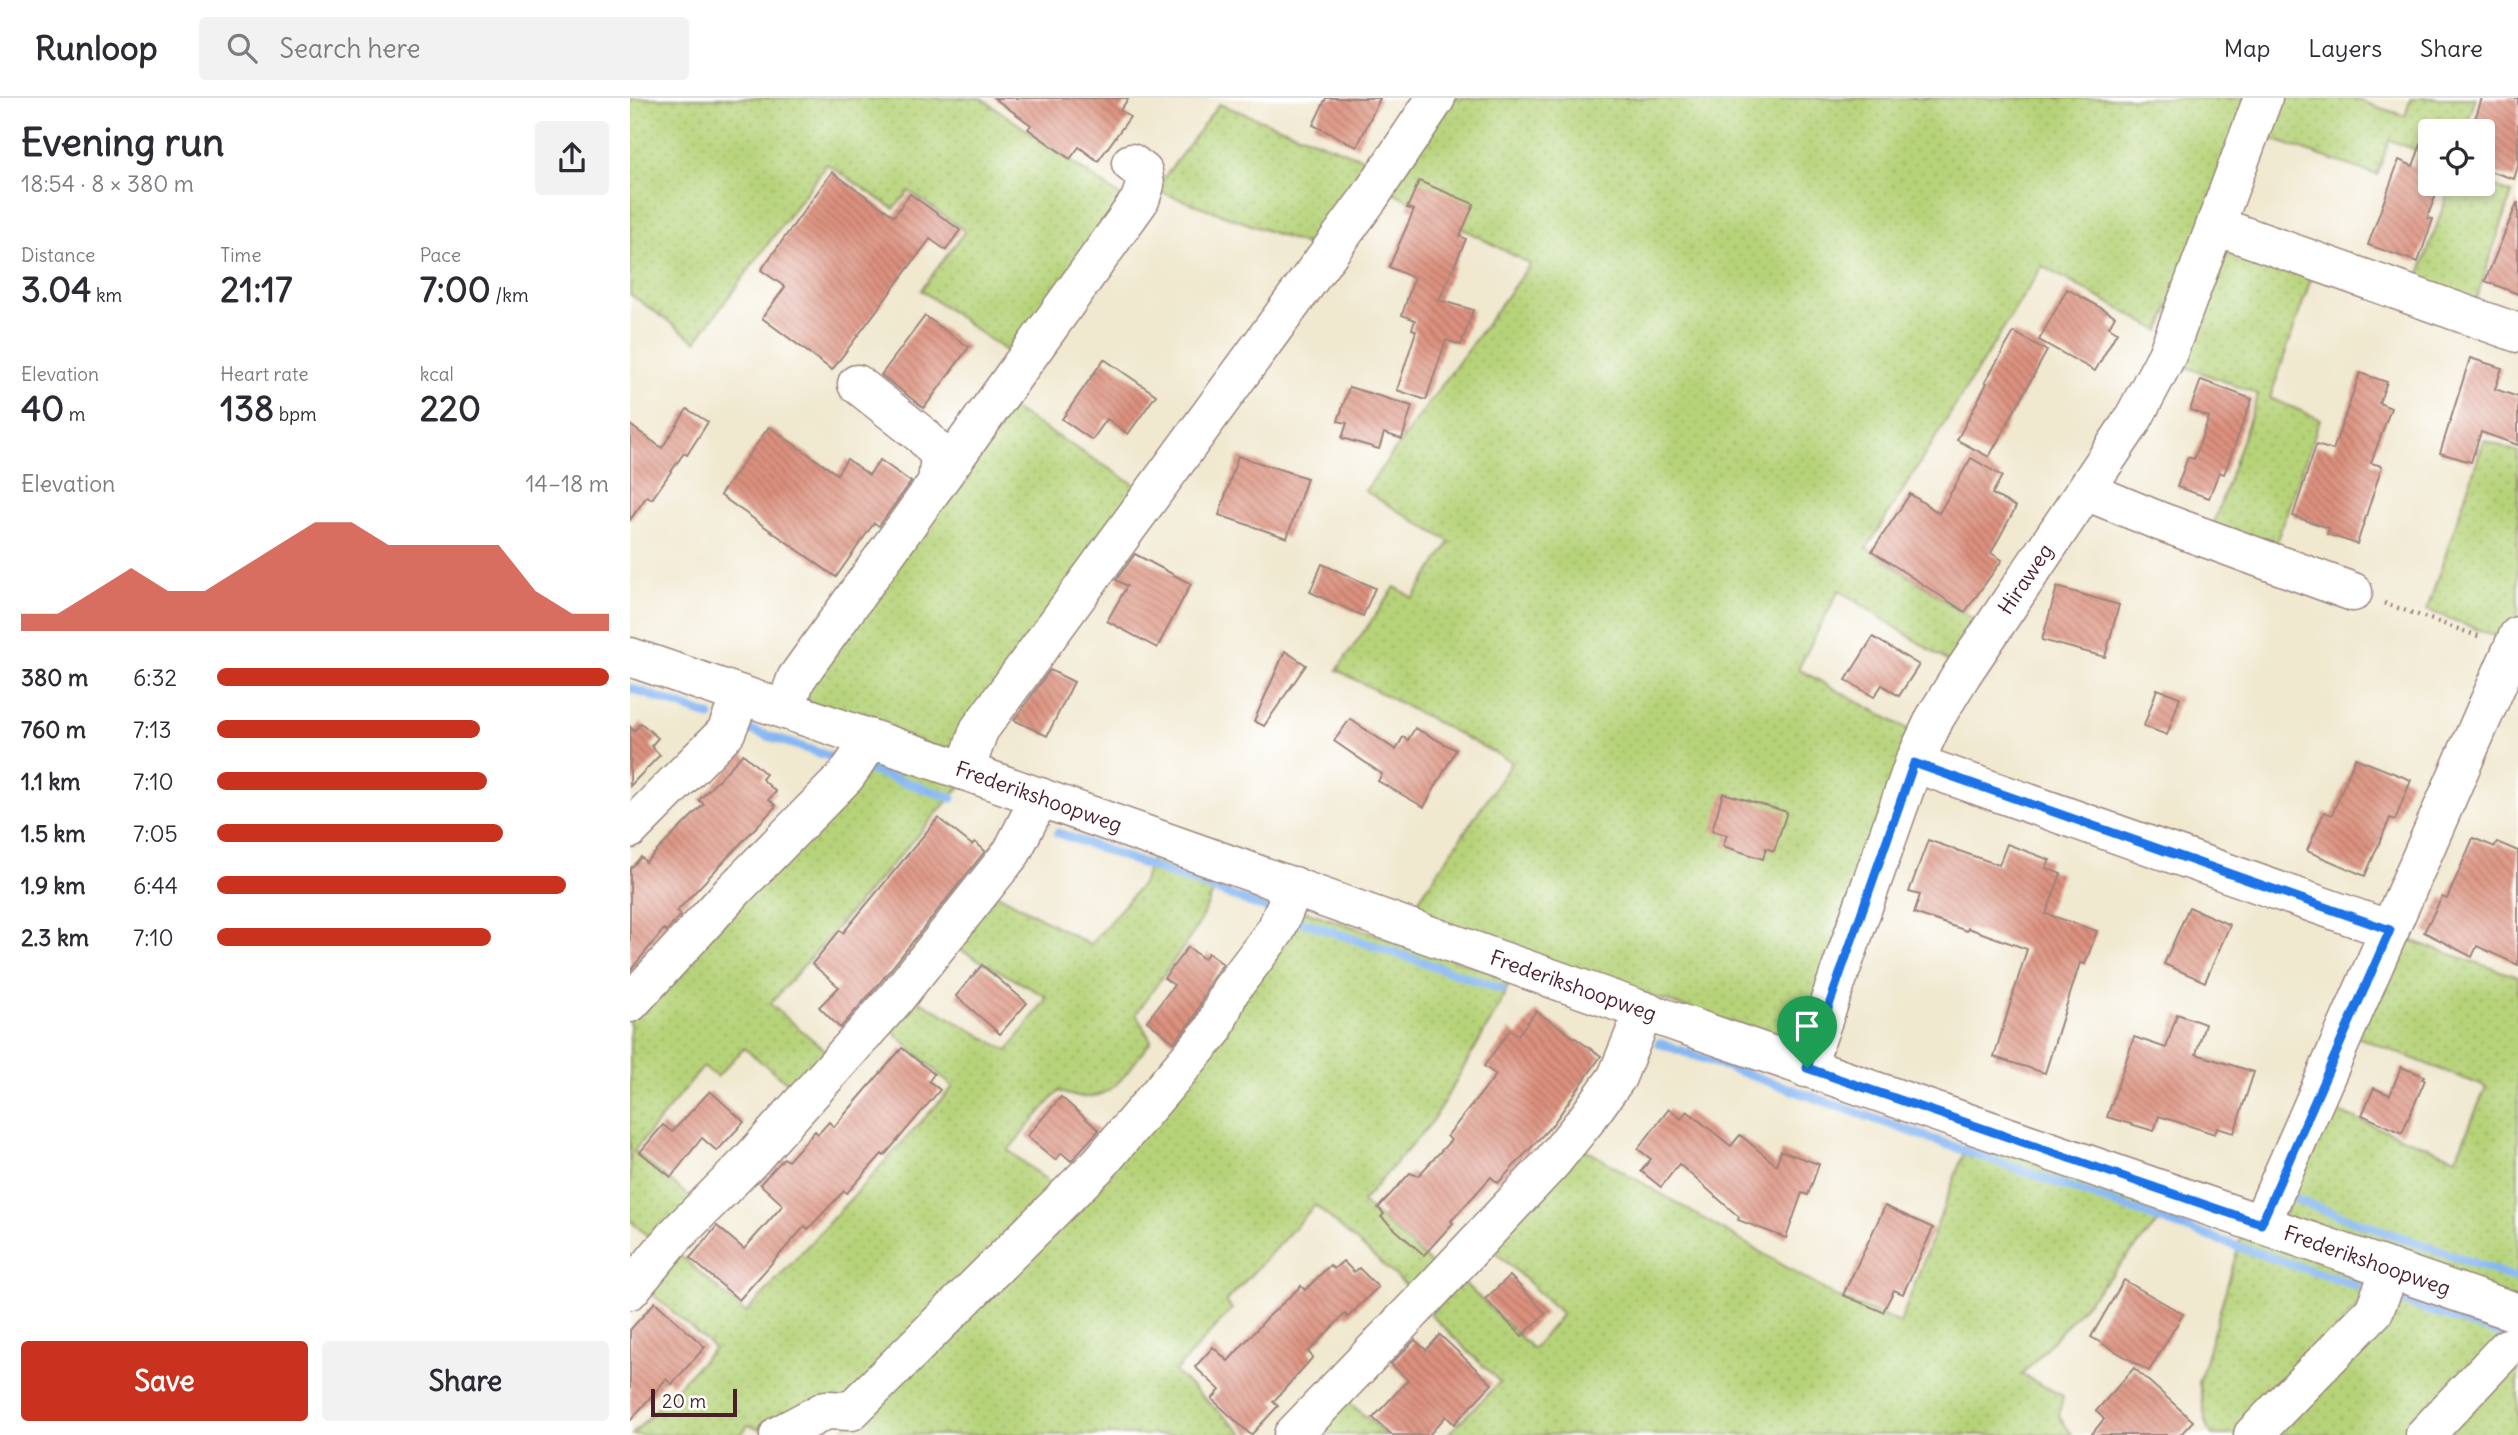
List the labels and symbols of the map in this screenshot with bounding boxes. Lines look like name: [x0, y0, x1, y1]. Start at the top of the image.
street label: Hiraweg: [1992, 538, 2059, 620]
street label: Frederikshoopweg: [952, 755, 1126, 838]
street label: Frederikshoopweg: [1487, 944, 1660, 1027]
pin: [1777, 996, 1837, 1068]
street label: Frederikshoopweg: [2280, 1219, 2454, 1302]
scale bar: [651, 1386, 737, 1418]

